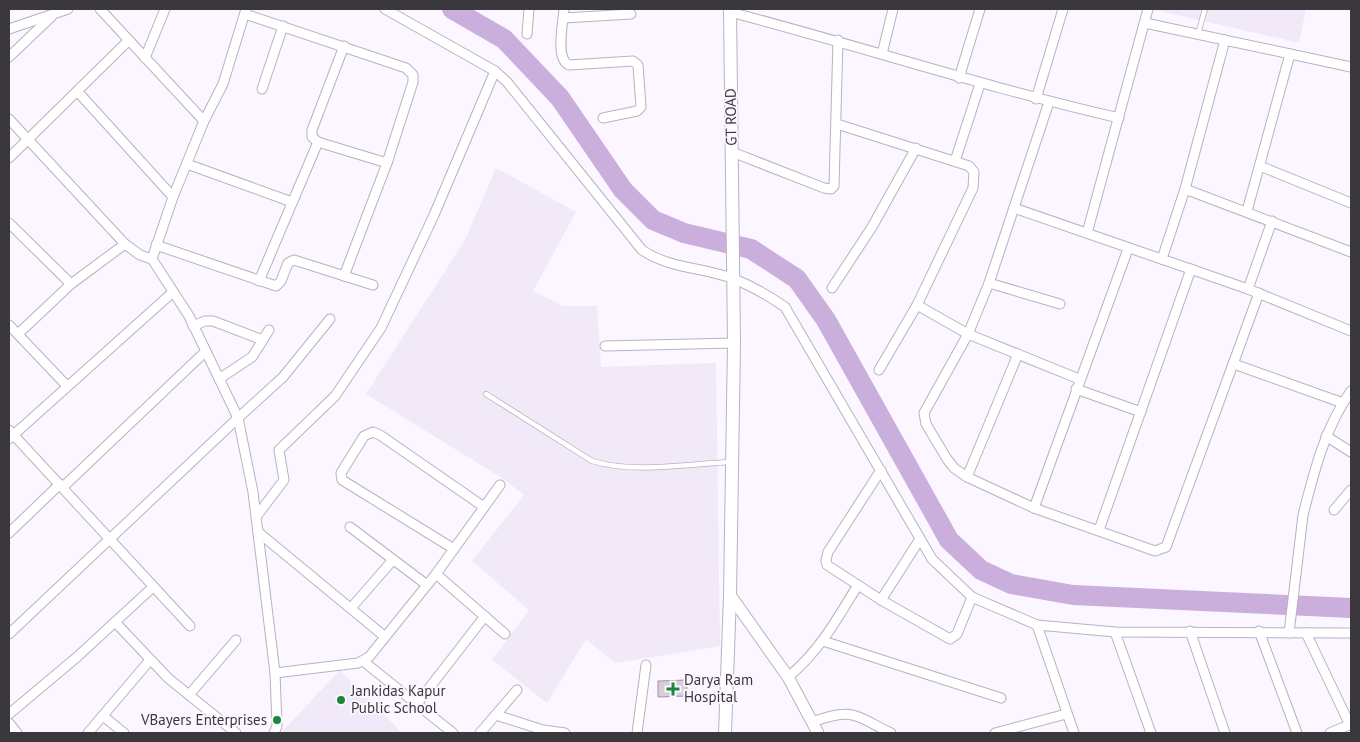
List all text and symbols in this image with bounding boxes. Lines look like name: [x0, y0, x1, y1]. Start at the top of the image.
street label: GT ROAD: [720, 88, 741, 146]
place label: Darya Ram Hospital: [684, 670, 753, 706]
place label: Jankidas Kapur Public School: [350, 681, 446, 717]
marker: Darya Ram Hospital: [666, 682, 680, 696]
marker: Jankidas Kapur Public School: [335, 694, 347, 706]
place label: VBayers Enterprises: [140, 710, 267, 729]
marker: VBayers Enterprises: [271, 714, 283, 726]

